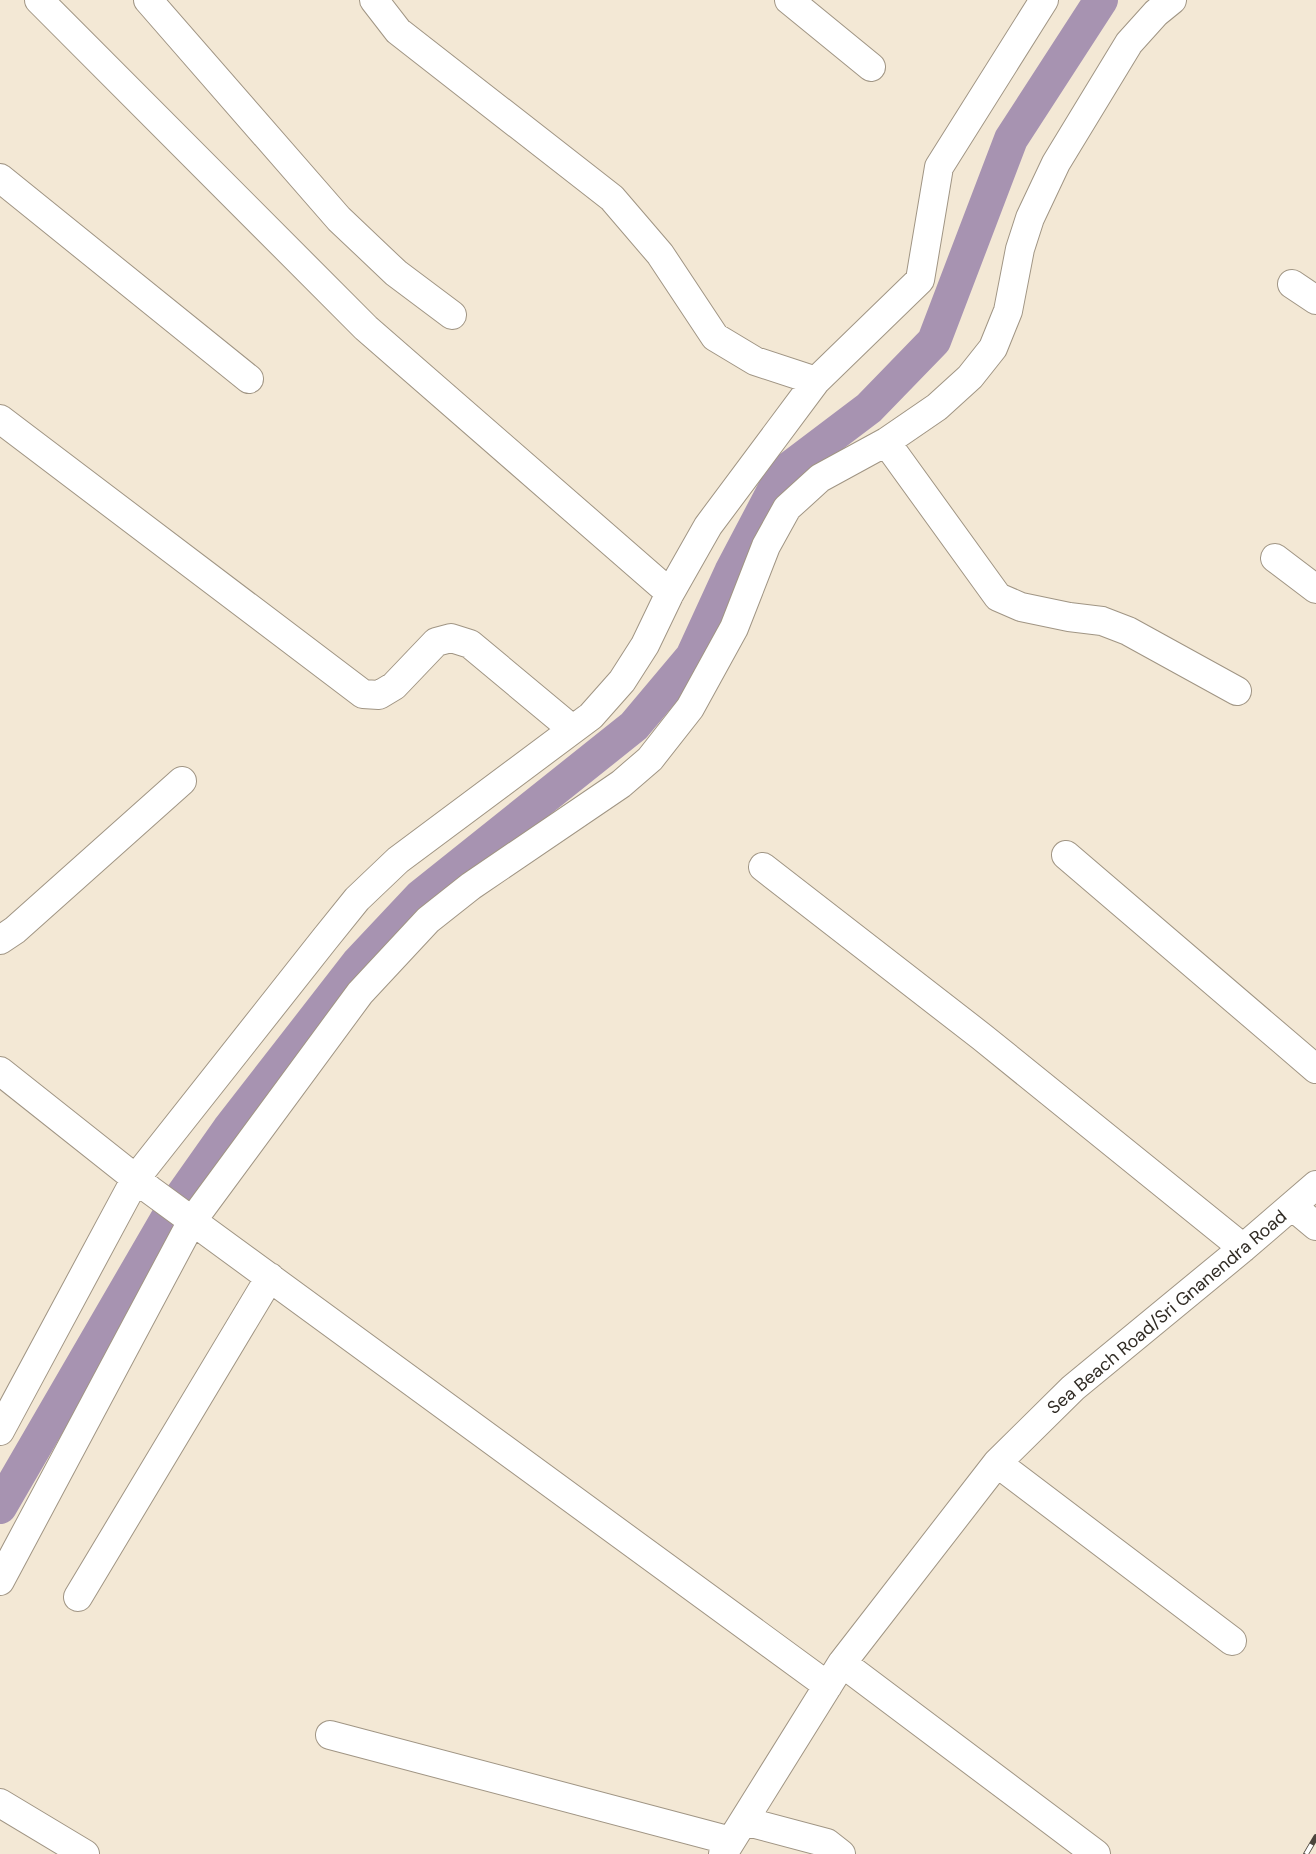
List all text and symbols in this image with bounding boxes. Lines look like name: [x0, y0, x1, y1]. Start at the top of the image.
street label: Sea Beach Road/Sri Gnanendra Road: [1042, 1205, 1292, 1419]

